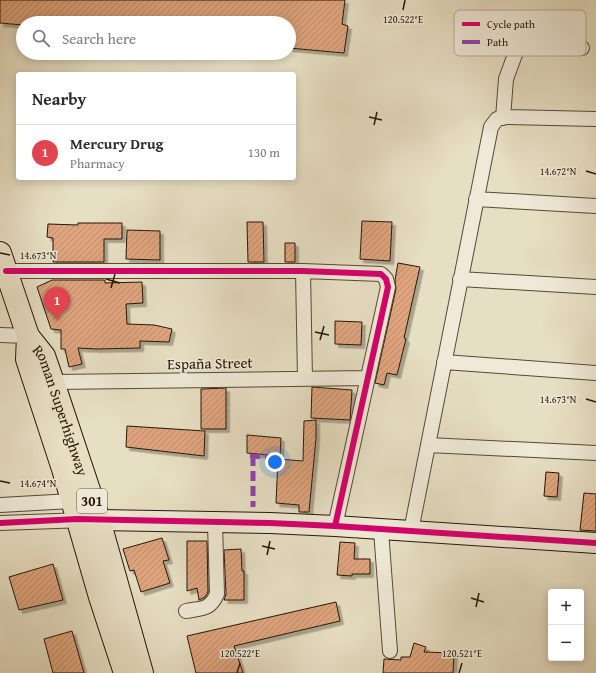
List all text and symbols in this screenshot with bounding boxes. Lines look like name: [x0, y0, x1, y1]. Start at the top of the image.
legend: [454, 10, 586, 56]
text: 120.522°E: [383, 12, 423, 27]
search box: [16, 16, 296, 60]
text: Cycle path: [487, 16, 536, 32]
icon: search: [30, 27, 52, 49]
text: Search here: [62, 28, 136, 49]
text: Path: [487, 34, 509, 50]
text: Nearby: [32, 86, 86, 111]
text: Mercury Drug: [70, 133, 164, 154]
text: 1: [42, 143, 48, 162]
text: 130 m: [248, 143, 280, 162]
text: Pharmacy: [70, 154, 125, 173]
text: 14.672°N: [540, 164, 577, 179]
text: 14.673°N: [20, 248, 57, 263]
pin: 1: [44, 287, 70, 320]
street label: Roman Superhighway: [28, 340, 94, 479]
street label: España Street: [167, 352, 254, 374]
text: 14.673°N: [540, 392, 577, 407]
your location: [265, 452, 285, 472]
text: 14.674°N: [20, 476, 57, 491]
road number: 301: [77, 489, 107, 513]
map controls: [548, 589, 584, 661]
button: +: [548, 589, 584, 625]
button: −: [548, 625, 584, 661]
text: 120.522°E: [220, 646, 260, 661]
text: 120.521°E: [442, 646, 482, 661]

